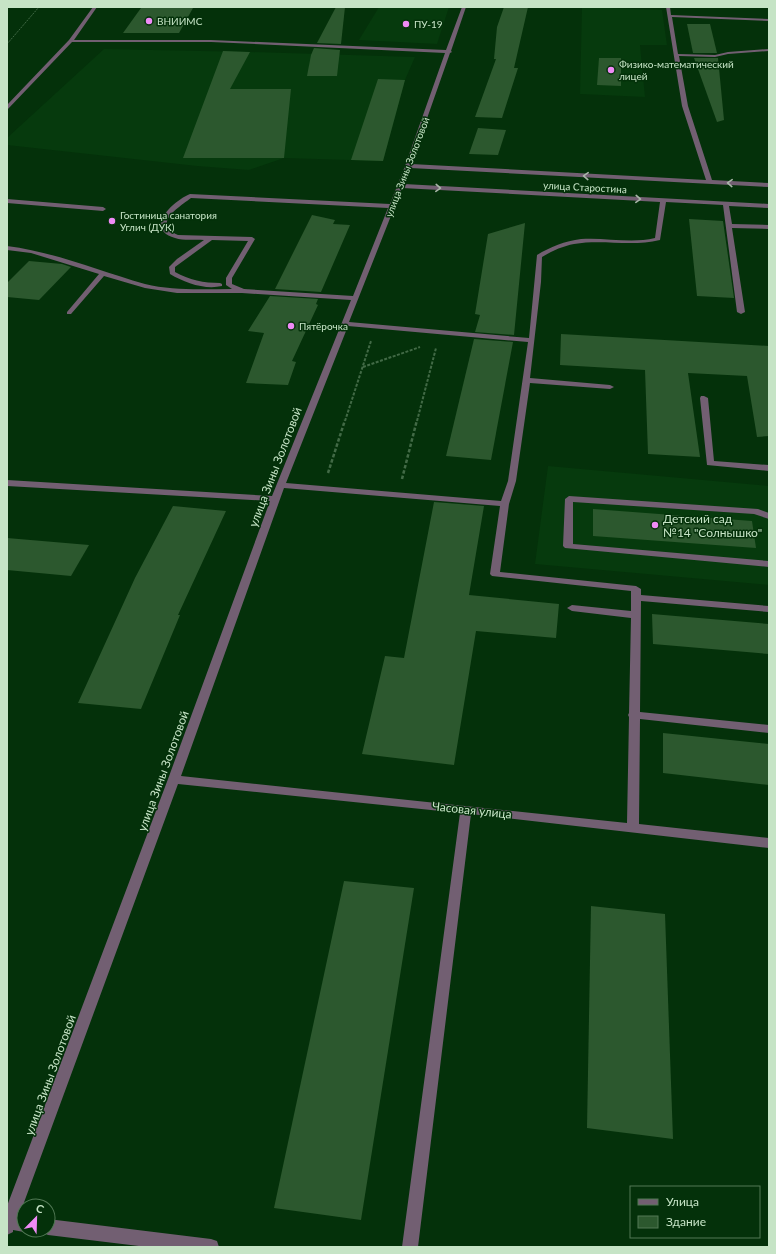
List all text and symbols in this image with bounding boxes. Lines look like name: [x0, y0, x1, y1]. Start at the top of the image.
place label: ВНИИМС: [157, 15, 203, 27]
marker: ВНИИМС: [144, 16, 154, 26]
place label: ПУ-19: [414, 18, 443, 30]
marker: ПУ-19: [401, 19, 411, 29]
place label: Физико-математический лицей: [619, 58, 734, 82]
marker: Физико-математический лицей: [606, 65, 616, 75]
street label: улица Зины Золотовой: [382, 115, 432, 219]
one-way arrow: [583, 171, 589, 180]
street label: улица Старостина: [543, 179, 627, 195]
one-way arrow: [727, 179, 733, 188]
one-way arrow: [435, 184, 441, 193]
one-way arrow: [635, 195, 641, 203]
place label: Гостиница санатория Углич (ДУК): [120, 209, 217, 233]
marker: Гостиница санатория Углич (ДУК): [107, 216, 117, 226]
place label: Пятёрочка: [299, 320, 348, 332]
marker: Пятёрочка: [286, 321, 296, 331]
street label: улица Зины Золотовой: [245, 405, 305, 529]
place label: Детский сад №14 "Солнышко": [663, 511, 762, 540]
marker: Детский сад №14 "Солнышко": [650, 520, 660, 530]
street label: улица Зины Золотовой: [134, 709, 192, 833]
street label: Часовая улица: [432, 798, 513, 822]
street label: улица Зины Золотовой: [21, 1013, 79, 1137]
legend: [630, 1186, 760, 1238]
text: Улица: [666, 1194, 699, 1209]
north arrow: [16, 1198, 56, 1238]
text: С: [34, 1201, 47, 1216]
text: Здание: [666, 1214, 706, 1229]

